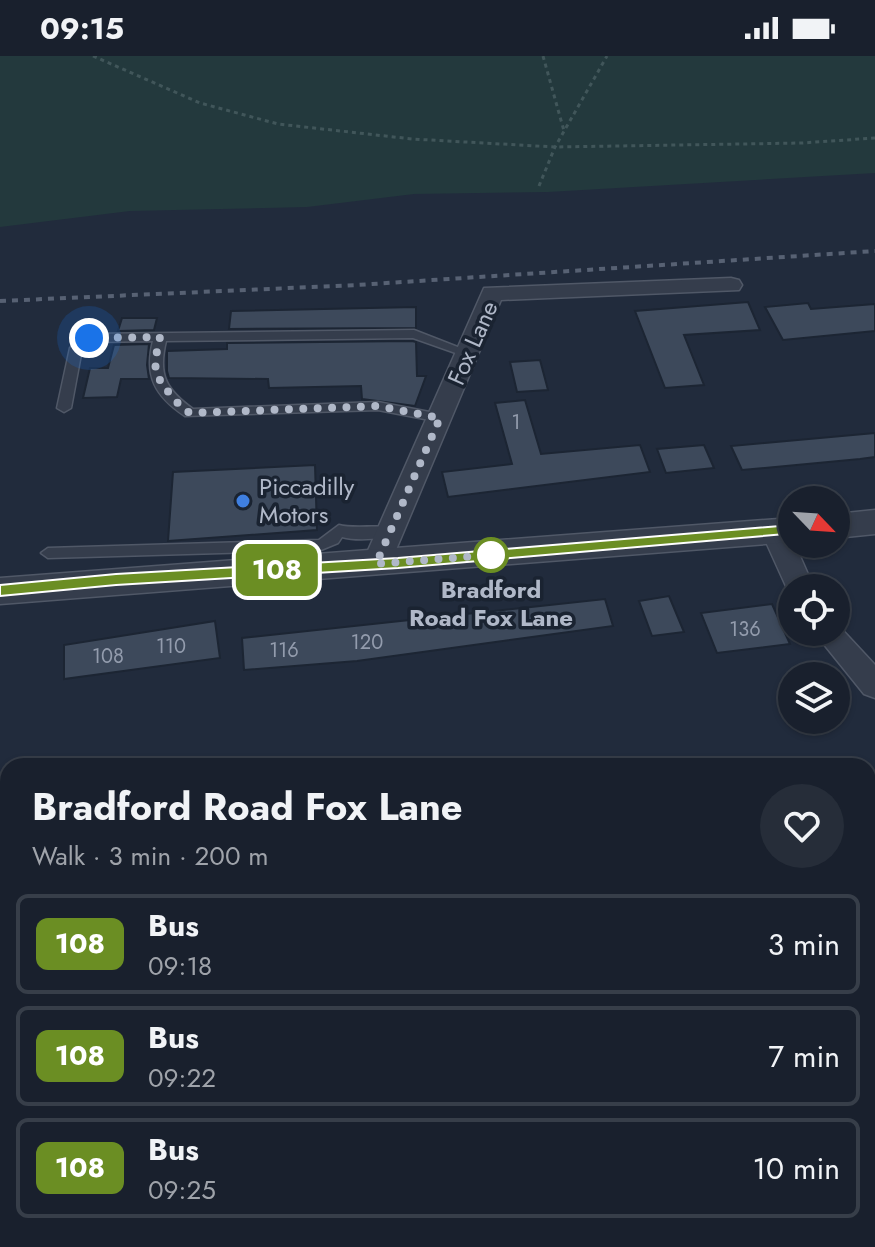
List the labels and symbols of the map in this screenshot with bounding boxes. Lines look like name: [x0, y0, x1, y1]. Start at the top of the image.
street label: Fox Lane: [439, 295, 507, 390]
your location: [69, 318, 109, 358]
house number: 1: [512, 408, 521, 437]
place label: Piccadilly Motors: [259, 469, 355, 532]
north arrow: [778, 486, 850, 558]
marker: Piccadilly Motors: [234, 492, 252, 510]
marker: Bradford Road Fox Lane: [474, 538, 508, 572]
line badge: 108: [231, 544, 323, 596]
place label: Bradford Road Fox Lane: [409, 572, 573, 635]
house number: 136: [729, 615, 761, 644]
house number: 120: [351, 628, 383, 657]
house number: 110: [156, 632, 186, 661]
house number: 116: [269, 636, 299, 665]
house number: 108: [92, 642, 124, 671]

